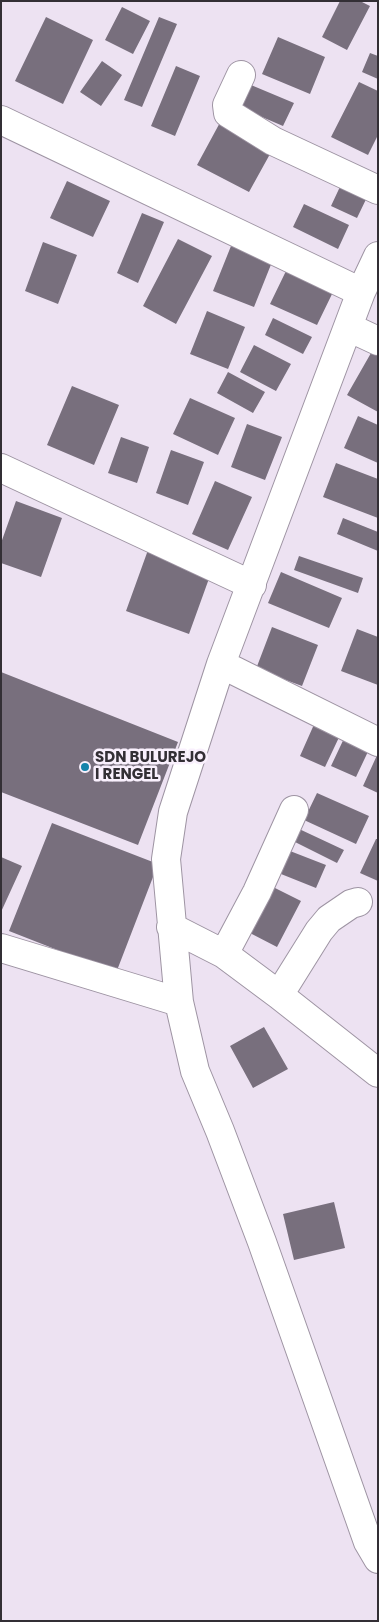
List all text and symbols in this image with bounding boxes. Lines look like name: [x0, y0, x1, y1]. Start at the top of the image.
place label: SDN BULUREJO I RENGEL: [95, 749, 206, 784]
marker: SDN BULUREJO I RENGEL: [79, 761, 91, 773]

